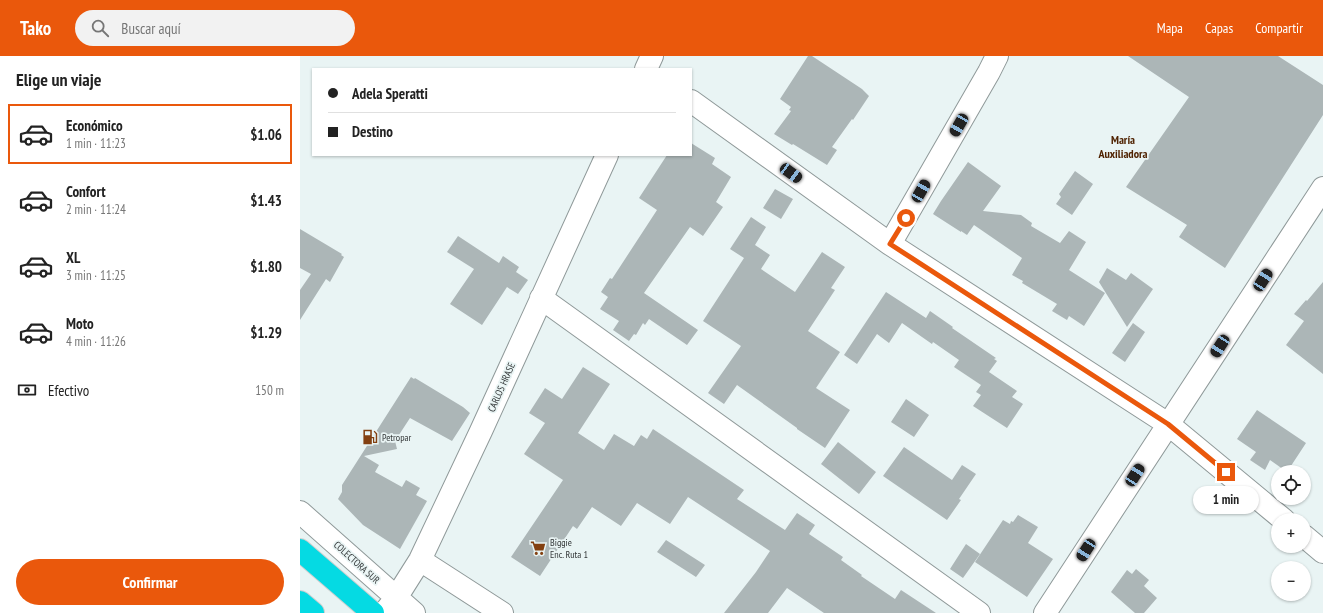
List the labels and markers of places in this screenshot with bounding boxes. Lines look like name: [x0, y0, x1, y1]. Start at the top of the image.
fuel station icon: Petropar: [361, 428, 379, 446]
place label: Petropar: [382, 431, 412, 444]
place label: Biggie Enc. Ruta 1: [550, 536, 588, 561]
supermarket icon: Biggie Enc. Ruta 1: [529, 539, 547, 557]

